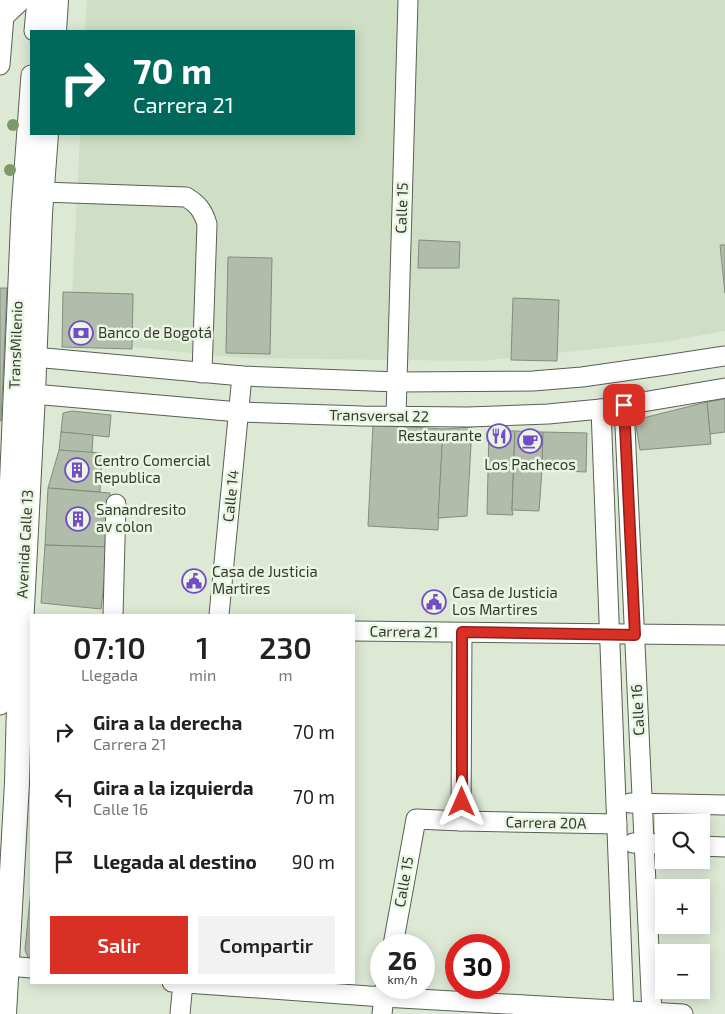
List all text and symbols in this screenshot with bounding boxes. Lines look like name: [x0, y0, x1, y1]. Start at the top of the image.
text: 70 m: [133, 49, 212, 91]
icon: right: [50, 50, 115, 115]
text: Carrera 21: [133, 91, 234, 117]
street label: Calle 15: [391, 182, 411, 234]
street label: TransMilenio: [4, 301, 26, 389]
bank icon: Banco de Bogotá: [68, 320, 94, 346]
place label: Banco de Bogotá: [98, 323, 212, 341]
pin: [603, 384, 645, 426]
icon: arrive: [610, 391, 638, 419]
street label: Transversal 22: [329, 405, 429, 425]
restaurant icon: Restaurante: [486, 423, 512, 449]
place label: Restaurante: [398, 426, 482, 444]
cafe icon: Los Pachecos: [517, 428, 543, 454]
place label: Centro Comercial Republica: [94, 451, 211, 486]
place label: Los Pachecos: [484, 455, 576, 473]
building icon: Centro Comercial Republica: [64, 457, 90, 483]
street label: Calle 14: [218, 469, 242, 523]
street label: Avenida Calle 13: [12, 489, 36, 599]
place label: Sanandresito av colon: [96, 500, 186, 535]
building icon: Sanandresito av colon: [65, 506, 91, 532]
place label: Casa de Justicia Martires: [212, 562, 318, 597]
public building icon: Casa de Justicia Martires: [181, 568, 207, 594]
place label: Casa de Justicia Los Martires: [452, 583, 558, 618]
public building icon: Casa de Justicia Los Martires: [421, 589, 447, 615]
street label: Carrera 21: [370, 621, 439, 641]
text: 07:10: [73, 629, 146, 665]
text: 1: [196, 629, 209, 665]
text: 230: [259, 629, 312, 665]
text: Llegada: [81, 665, 138, 684]
text: min: [189, 665, 216, 684]
text: m: [279, 665, 293, 684]
street label: Calle 16: [627, 684, 647, 736]
text: Gira a la derecha: [93, 711, 242, 734]
icon: right: [50, 718, 78, 746]
text: 70 m: [293, 720, 335, 743]
text: Carrera 21: [93, 734, 166, 753]
position arrow: [435, 775, 487, 827]
text: Gira a la izquierda: [93, 776, 254, 799]
icon: left: [50, 783, 78, 811]
text: 70 m: [293, 785, 335, 808]
text: Calle 16: [93, 799, 148, 818]
street label: Carrera 20A: [505, 812, 587, 832]
map controls: [655, 814, 710, 999]
button: search: [655, 814, 710, 869]
icon: arrive: [50, 848, 78, 876]
text: Llegada al destino: [93, 850, 257, 873]
text: 90 m: [292, 850, 335, 873]
street label: Calle 15: [390, 855, 416, 909]
button: +: [655, 879, 710, 934]
button: Salir: [50, 916, 188, 974]
button: Compartir: [198, 916, 335, 974]
speed limit sign: 30: [445, 934, 510, 999]
button: −: [655, 944, 710, 999]
text: 26: [388, 945, 417, 975]
text: km/h: [388, 972, 417, 986]

